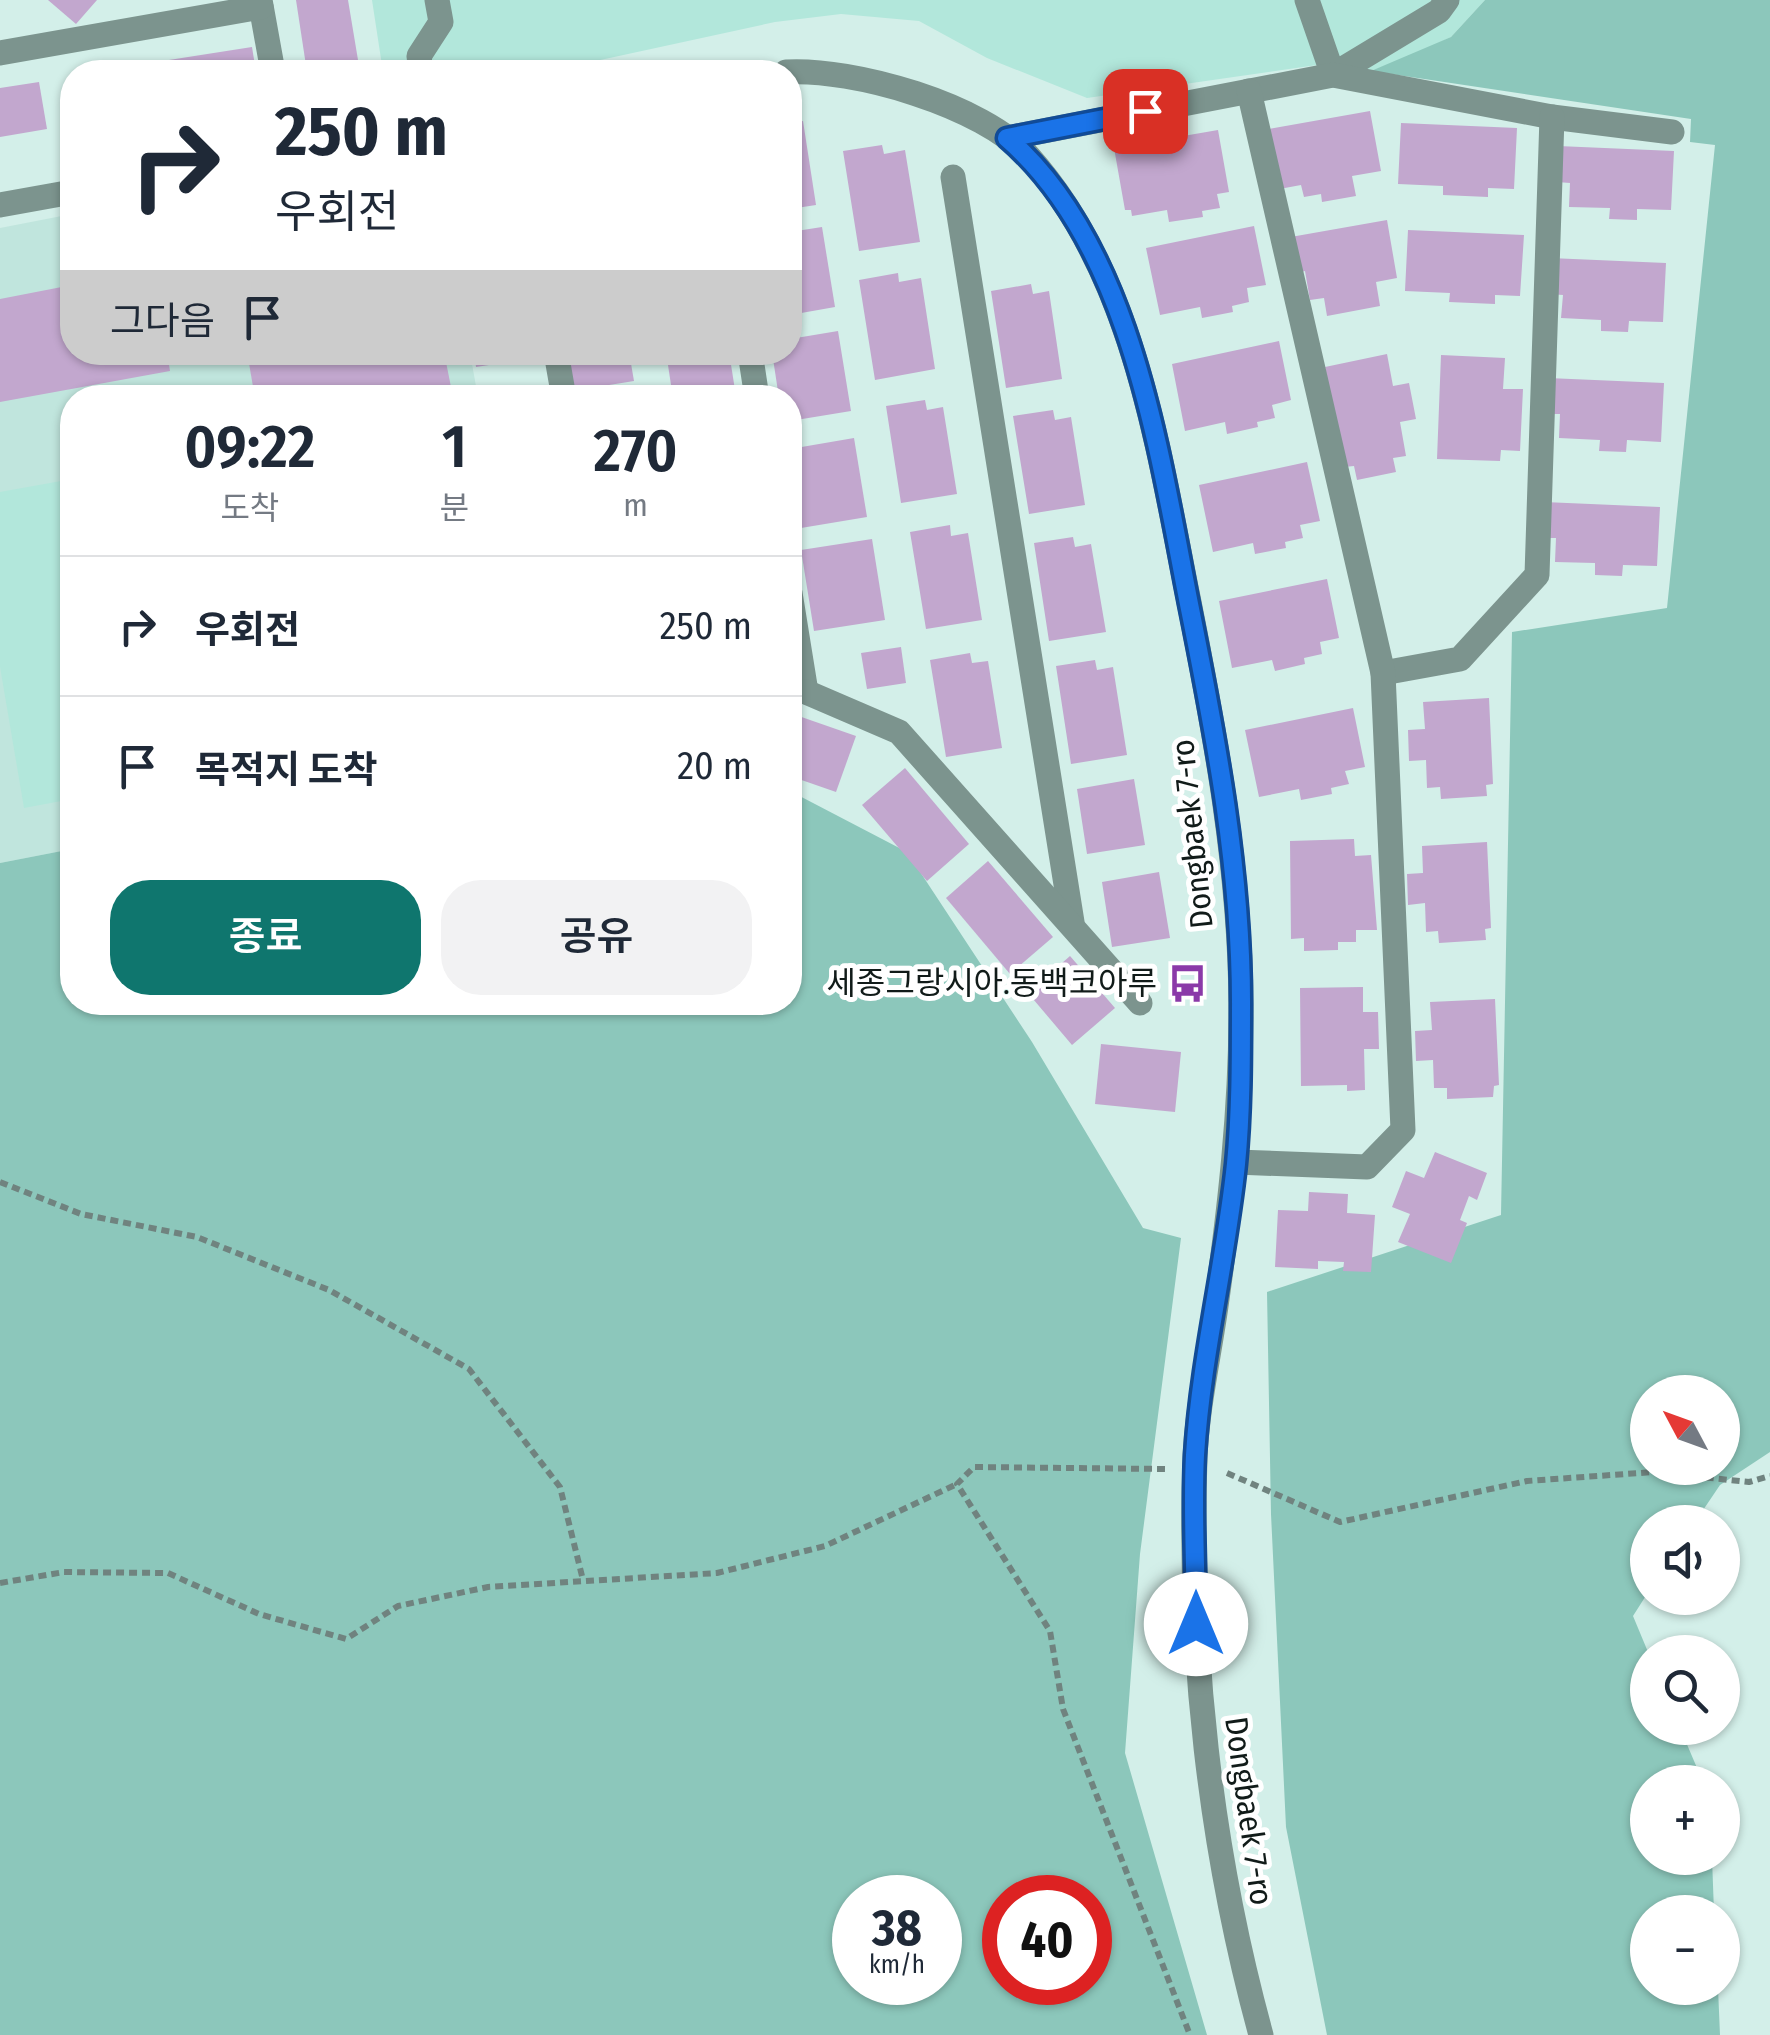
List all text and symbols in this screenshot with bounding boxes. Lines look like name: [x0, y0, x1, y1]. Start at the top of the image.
pin: [1103, 69, 1188, 154]
icon: arrive: [1118, 84, 1173, 139]
text: 250 m: [275, 90, 448, 174]
icon: right: [110, 100, 240, 230]
text: 우회전: [275, 185, 399, 239]
icon: arrive: [235, 290, 290, 345]
text: 그다음: [110, 298, 215, 344]
text: 09:22: [184, 411, 315, 483]
text: 1: [442, 411, 467, 483]
text: 270: [593, 415, 678, 487]
text: m: [623, 486, 648, 524]
text: 도착: [220, 489, 279, 527]
text: 분: [440, 489, 469, 527]
icon: right: [110, 599, 165, 654]
text: 250 m: [660, 603, 752, 649]
text: 우회전: [195, 607, 300, 653]
street label: Dongbaek 7-ro: [1163, 738, 1221, 930]
icon: arrive: [110, 739, 165, 794]
text: 20 m: [677, 743, 752, 789]
text: 목적지 도착: [195, 747, 378, 793]
button: 종료: [110, 880, 421, 995]
button: 공유: [441, 880, 752, 995]
bus stop icon: 세종그랑시아.동백코아루: [1166, 962, 1208, 1004]
place label: 세종그랑시아.동백코아루: [826, 964, 1157, 1002]
north arrow: [1630, 1375, 1740, 1485]
map controls: [1630, 1375, 1740, 2005]
button: sound: [1630, 1505, 1740, 1615]
position arrow: [1144, 1572, 1248, 1676]
button: search: [1630, 1635, 1740, 1745]
street label: Dongbaek 7-ro: [1217, 1714, 1281, 1908]
button: +: [1630, 1765, 1740, 1875]
speed limit sign: 40: [982, 1875, 1112, 2005]
button: −: [1630, 1895, 1740, 2005]
text: 38: [872, 1898, 922, 1958]
text: km/h: [869, 1950, 925, 1980]

